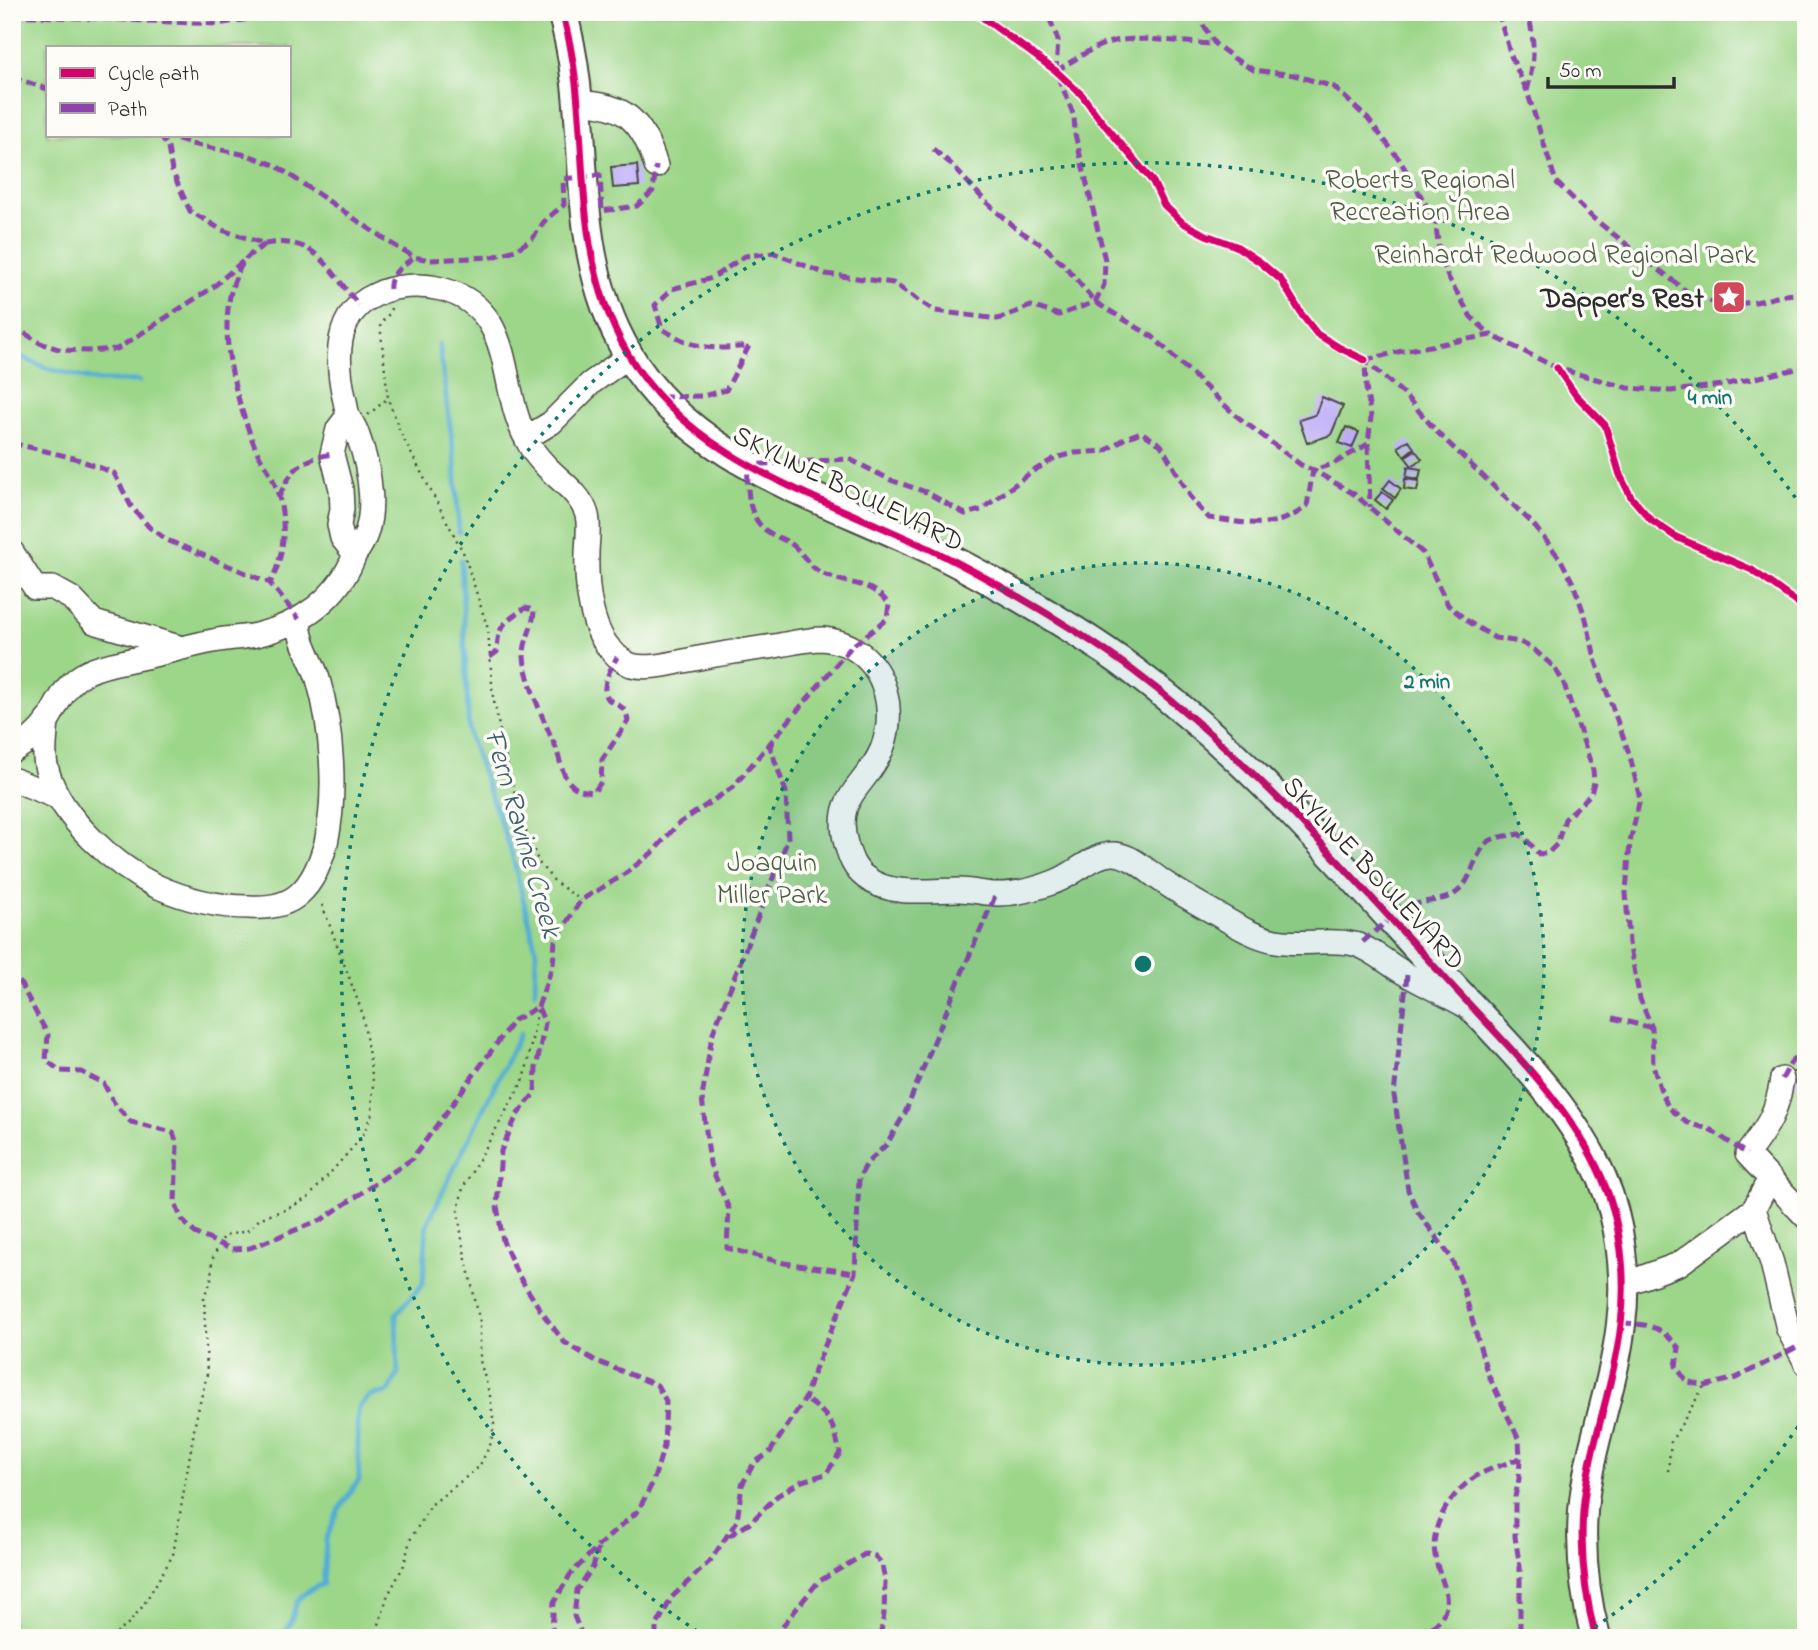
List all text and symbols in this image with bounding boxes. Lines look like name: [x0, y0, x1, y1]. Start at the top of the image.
legend: [46, 46, 290, 136]
scale bar: [1548, 46, 1674, 90]
text: 50 m: [1559, 57, 1602, 87]
text: Cycle path: [108, 60, 199, 92]
text: Path: [108, 96, 147, 126]
park label: Roberts Regional Recreation Area: [1325, 161, 1515, 234]
park label: Reinhardt Redwood Regional Park: [1374, 236, 1756, 277]
place icon: Dapper’s Rest: [1710, 278, 1748, 316]
place label: Dapper’s Rest: [1539, 280, 1705, 321]
text: 4 min: [1688, 384, 1732, 414]
street label: SKYLINE BOULEVARD: [725, 416, 970, 564]
text: 2 min: [1403, 668, 1450, 698]
water label: Fern Ravine Creek: [470, 724, 573, 945]
street label: SKYLINE BOULEVARD: [1271, 768, 1474, 981]
park label: Joaquin Miller Park: [717, 844, 828, 917]
centre of rings: [1131, 952, 1155, 976]

